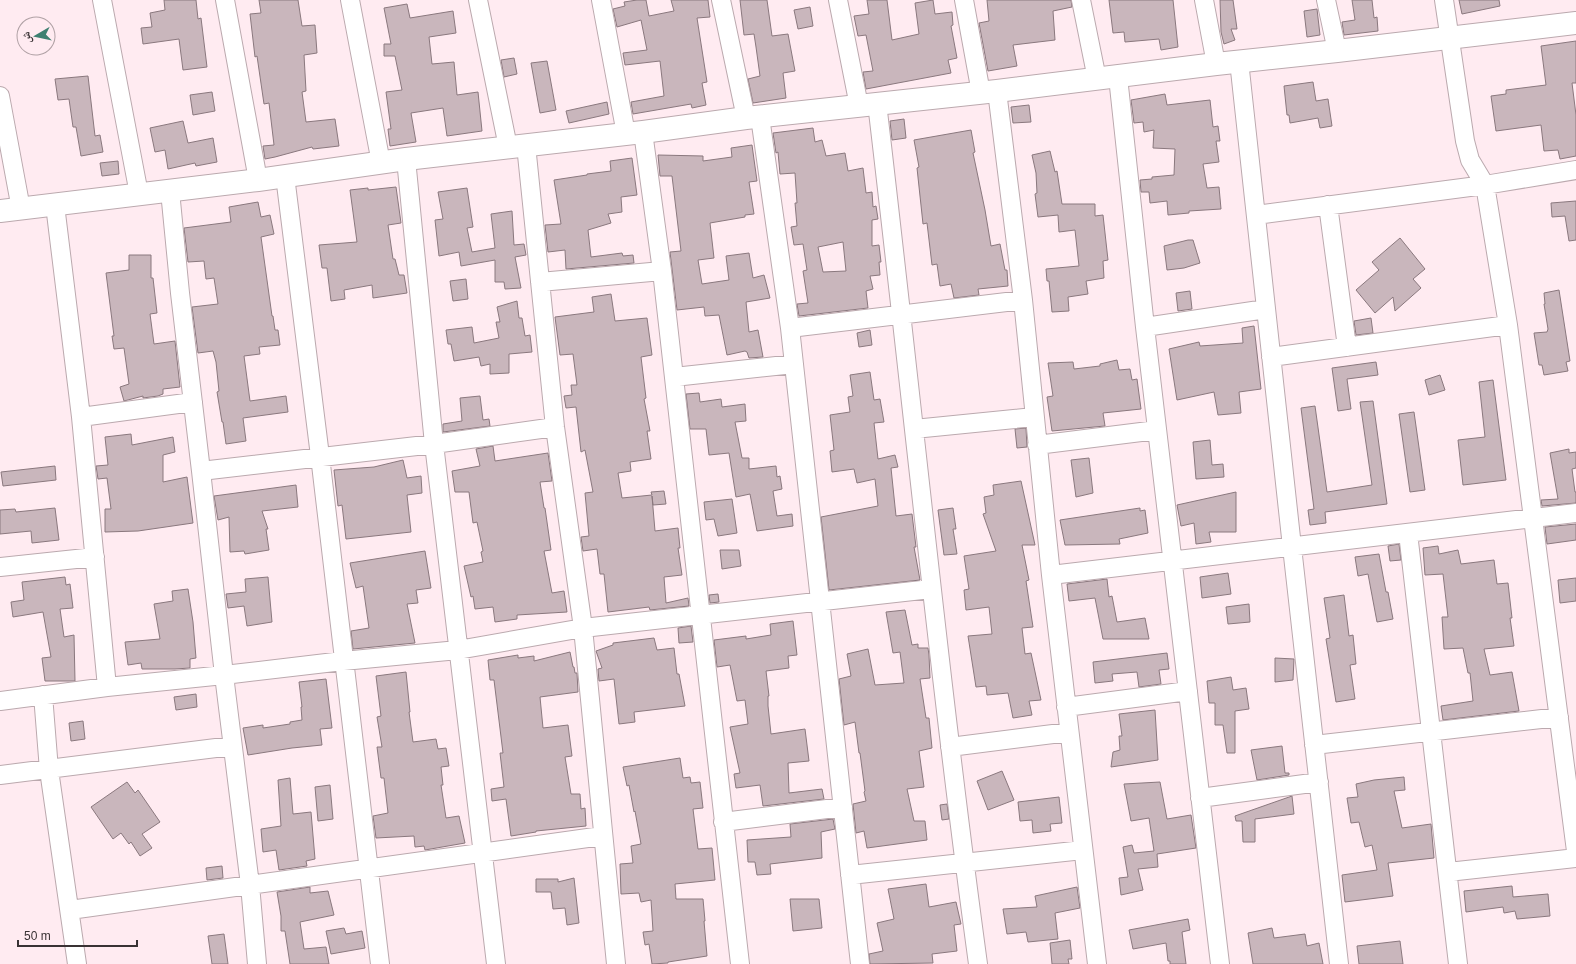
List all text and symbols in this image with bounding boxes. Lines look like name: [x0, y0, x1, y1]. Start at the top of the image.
north arrow: [16, 16, 56, 56]
text: ش: [19, 30, 35, 44]
scale bar: [18, 922, 137, 948]
text: 50 m: [24, 929, 51, 943]

